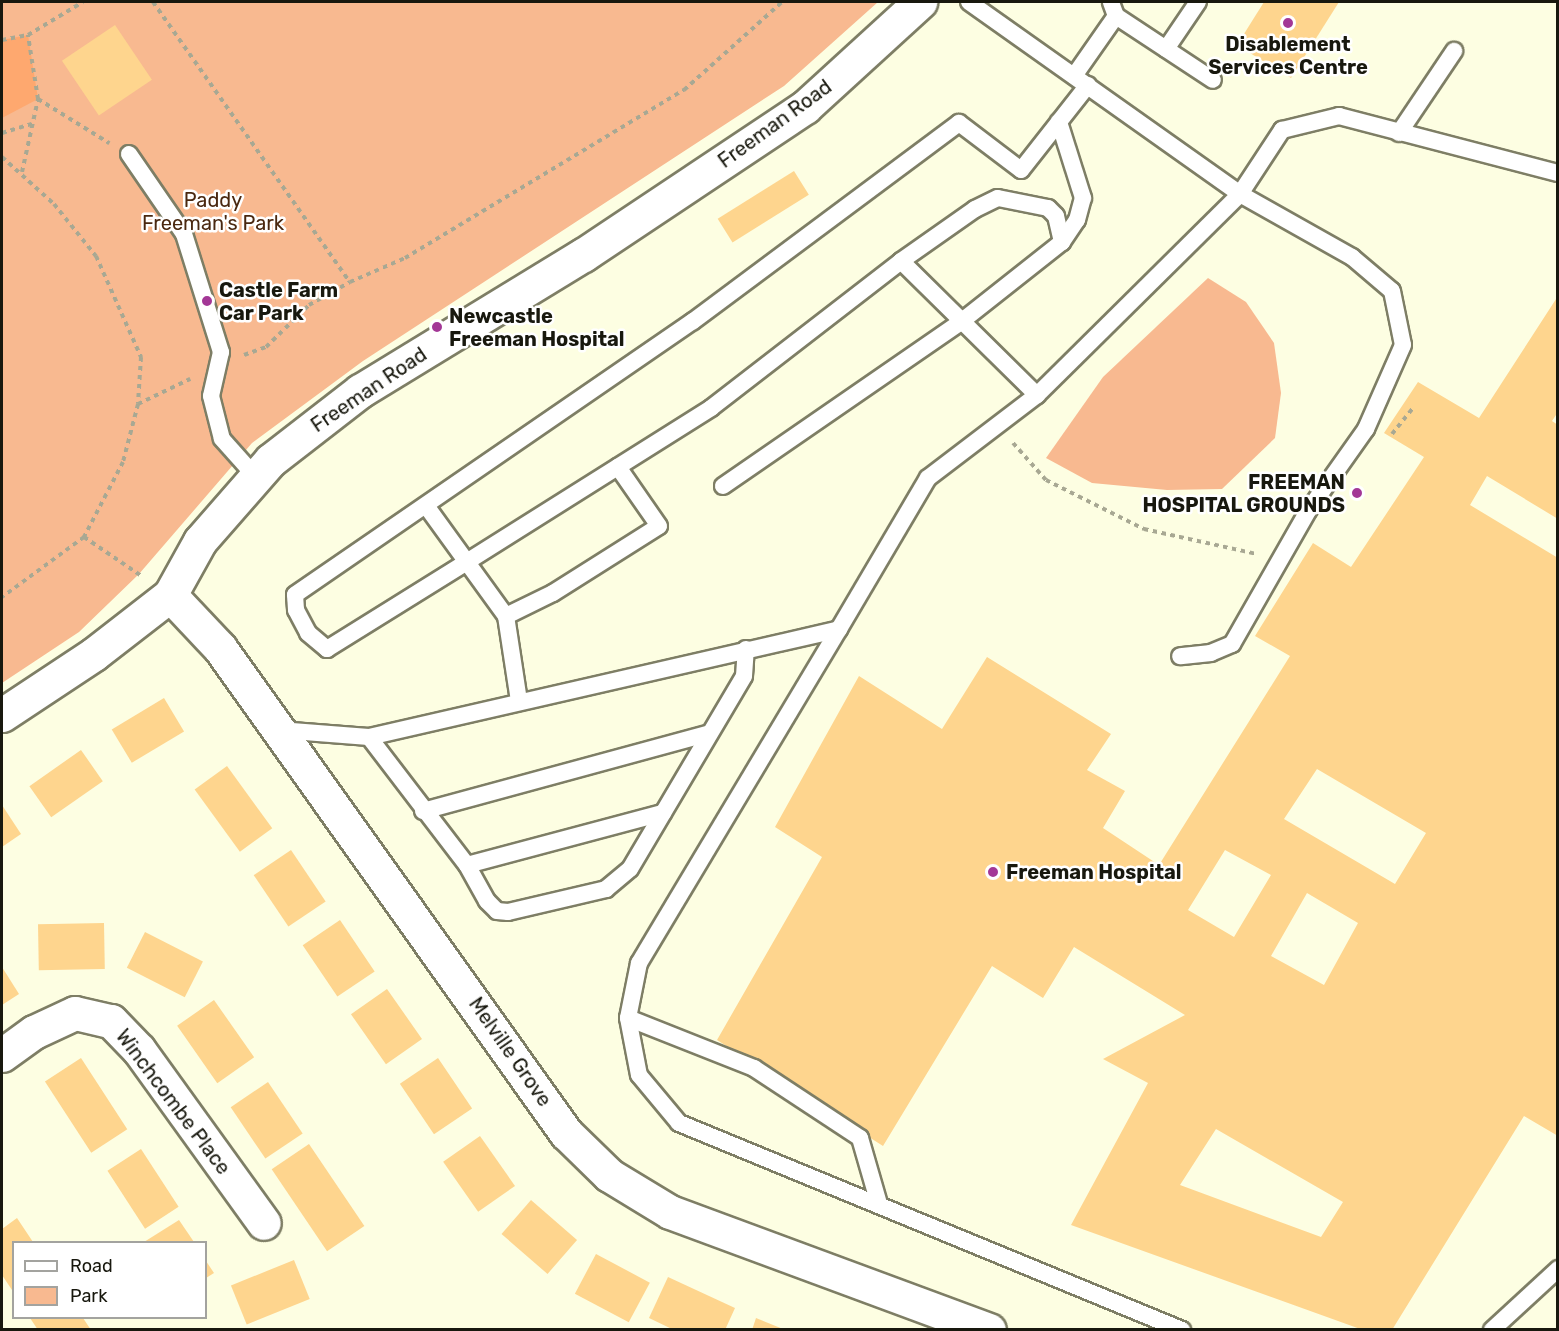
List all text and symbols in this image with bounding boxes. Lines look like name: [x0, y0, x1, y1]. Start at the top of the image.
marker: Disablement Services Centre: [1281, 16, 1295, 30]
place label: Disablement Services Centre: [1208, 33, 1368, 80]
street label: Freeman Road: [714, 75, 836, 173]
park label: Paddy Freeman's Park: [142, 188, 284, 235]
place label: Castle Farm Car Park: [219, 278, 338, 325]
marker: Castle Farm Car Park: [200, 294, 214, 308]
place label: Newcastle Freeman Hospital: [449, 304, 625, 351]
marker: Newcastle Freeman Hospital: [430, 320, 444, 334]
street label: Freeman Road: [307, 342, 431, 438]
place label: FREEMAN HOSPITAL GROUNDS: [1142, 470, 1345, 517]
marker: FREEMAN HOSPITAL GROUNDS: [1350, 486, 1364, 500]
place label: Freeman Hospital: [1006, 860, 1182, 884]
marker: Freeman Hospital: [984, 863, 1002, 881]
street label: Melville Grove: [464, 993, 556, 1111]
street label: Winchcombe Place: [111, 1025, 235, 1179]
legend: [12, 1241, 207, 1319]
text: Road: [70, 1255, 113, 1277]
text: Park: [70, 1285, 107, 1307]

